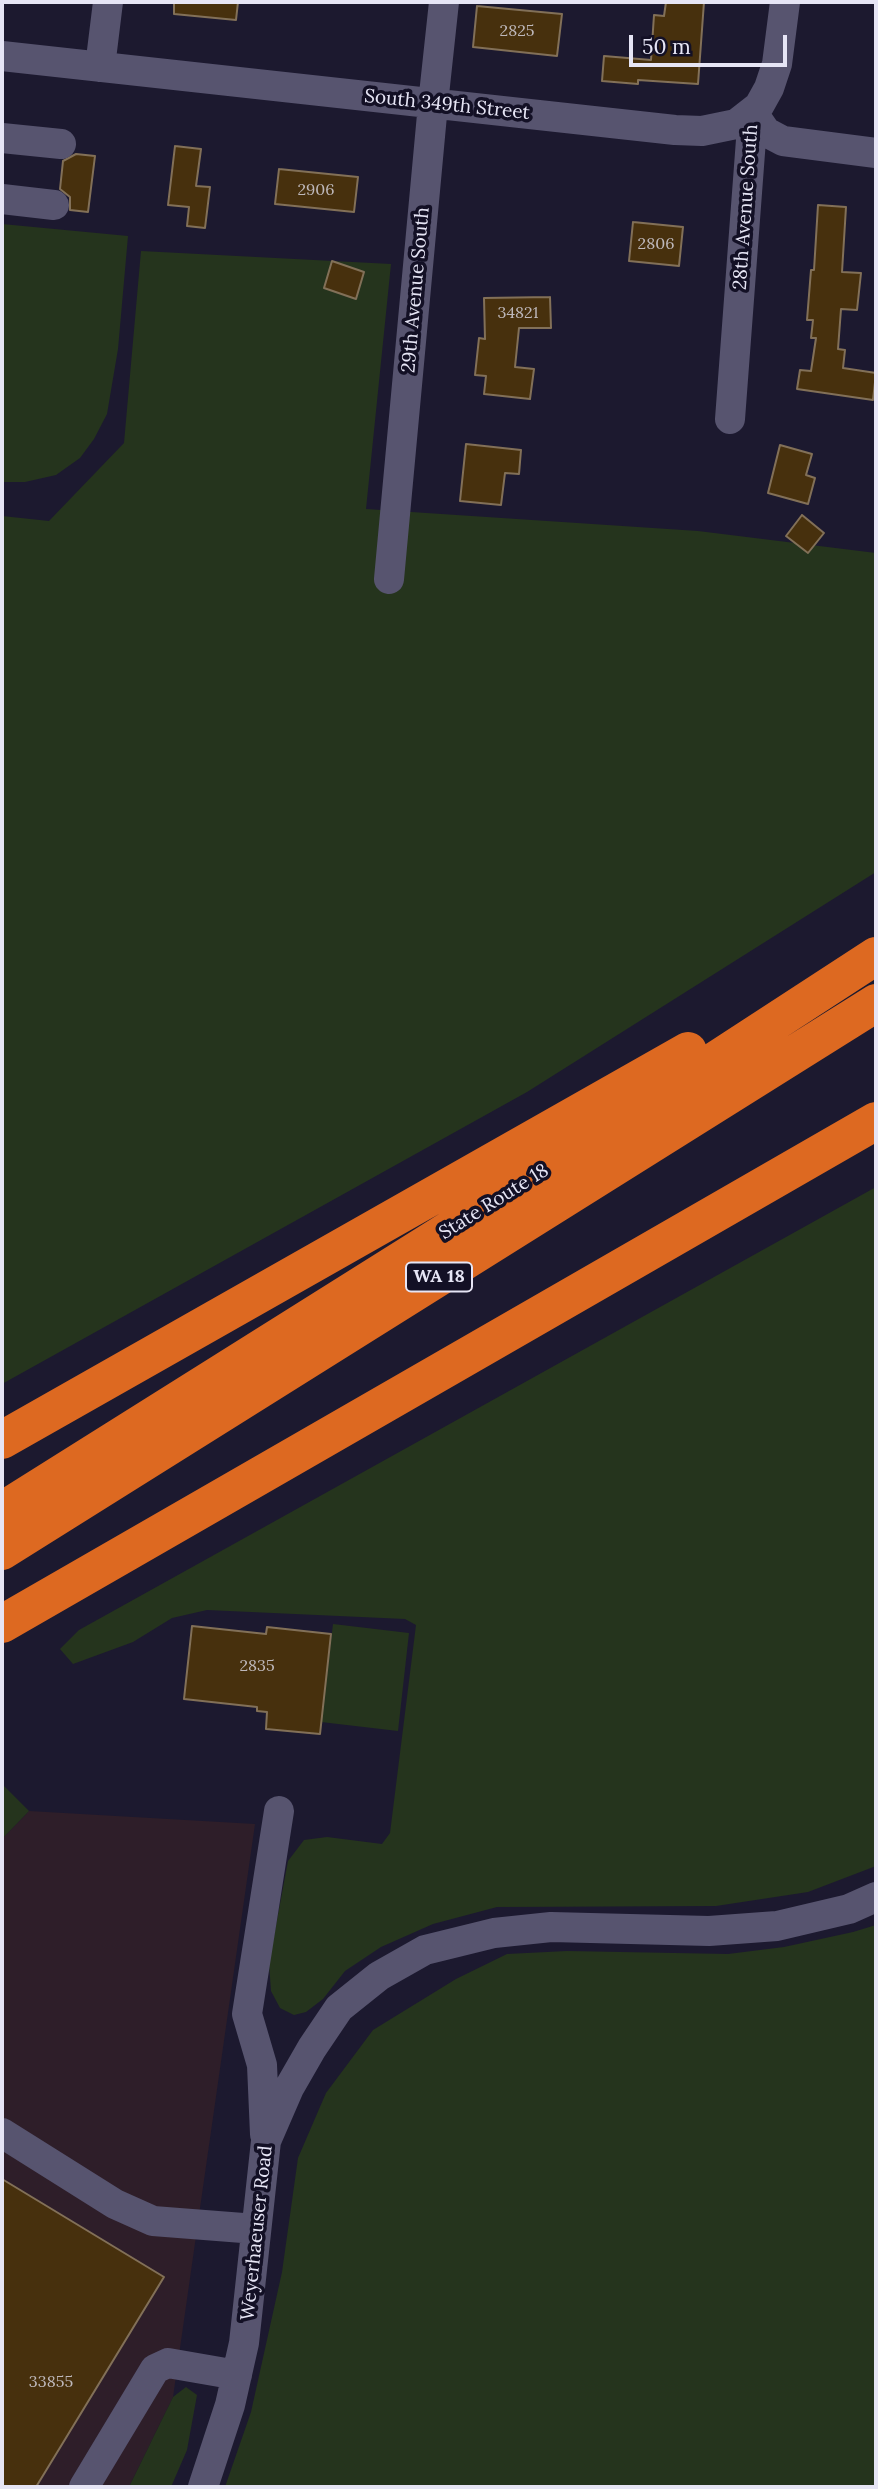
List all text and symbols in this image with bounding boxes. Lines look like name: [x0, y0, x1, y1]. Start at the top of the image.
house number: 2825: [500, 21, 534, 41]
scale bar: [633, 21, 790, 65]
text: 50 m: [642, 33, 691, 60]
street label: South 349th Street: [363, 85, 531, 125]
street label: 28th Avenue South: [729, 123, 763, 291]
house number: 2906: [297, 180, 335, 200]
street label: 29th Avenue South: [397, 206, 435, 374]
house number: 2806: [638, 234, 674, 254]
house number: 34821: [498, 303, 538, 323]
street label: State Route 18: [435, 1159, 553, 1245]
road number: WA 18: [406, 1262, 472, 1292]
house number: 2835: [239, 1656, 275, 1676]
street label: Weyerhaeuser Road: [236, 2144, 278, 2322]
house number: 33855: [29, 2372, 73, 2392]

